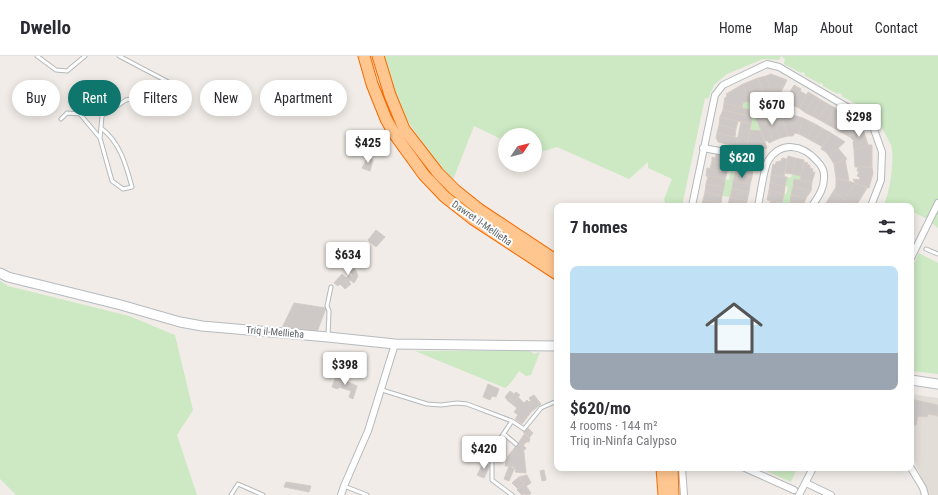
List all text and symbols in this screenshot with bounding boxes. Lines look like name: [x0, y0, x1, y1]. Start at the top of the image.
text: Dwello: [20, 16, 71, 39]
text: Home: [719, 20, 752, 36]
text: Map: [774, 20, 798, 36]
text: About: [820, 20, 853, 36]
text: Contact: [875, 20, 918, 36]
chip: Buy: [12, 80, 60, 116]
chip: Rent: [68, 80, 121, 116]
chip: Filters: [129, 80, 192, 116]
chip: New: [200, 80, 252, 116]
chip: Apartment: [260, 80, 347, 116]
pin: $670: [748, 92, 796, 126]
text: $670: [759, 97, 785, 112]
pin: $298: [835, 104, 883, 138]
text: $298: [846, 109, 872, 124]
north arrow: [498, 128, 542, 172]
map controls: [498, 128, 542, 172]
pin: $425: [344, 130, 392, 164]
text: $425: [355, 135, 381, 150]
pin: $620: [718, 145, 766, 179]
text: $620: [729, 150, 755, 165]
street label: Dawret il-Mellieħa: [450, 198, 514, 248]
icon: filters: [876, 216, 898, 238]
text: 7 homes: [570, 217, 628, 237]
pin: $634: [324, 242, 372, 276]
text: $634: [335, 247, 361, 262]
icon: home: [698, 292, 770, 364]
street label: Triq il-Mellieħa: [246, 324, 305, 340]
pin: $398: [321, 352, 369, 386]
text: $398: [332, 357, 358, 372]
text: $620/mo: [570, 398, 631, 418]
text: 4 rooms · 144 m²: [570, 418, 657, 433]
text: Triq in-Ninfa Calypso: [570, 433, 677, 448]
pin: $420: [460, 436, 508, 470]
text: $420: [471, 441, 497, 456]

